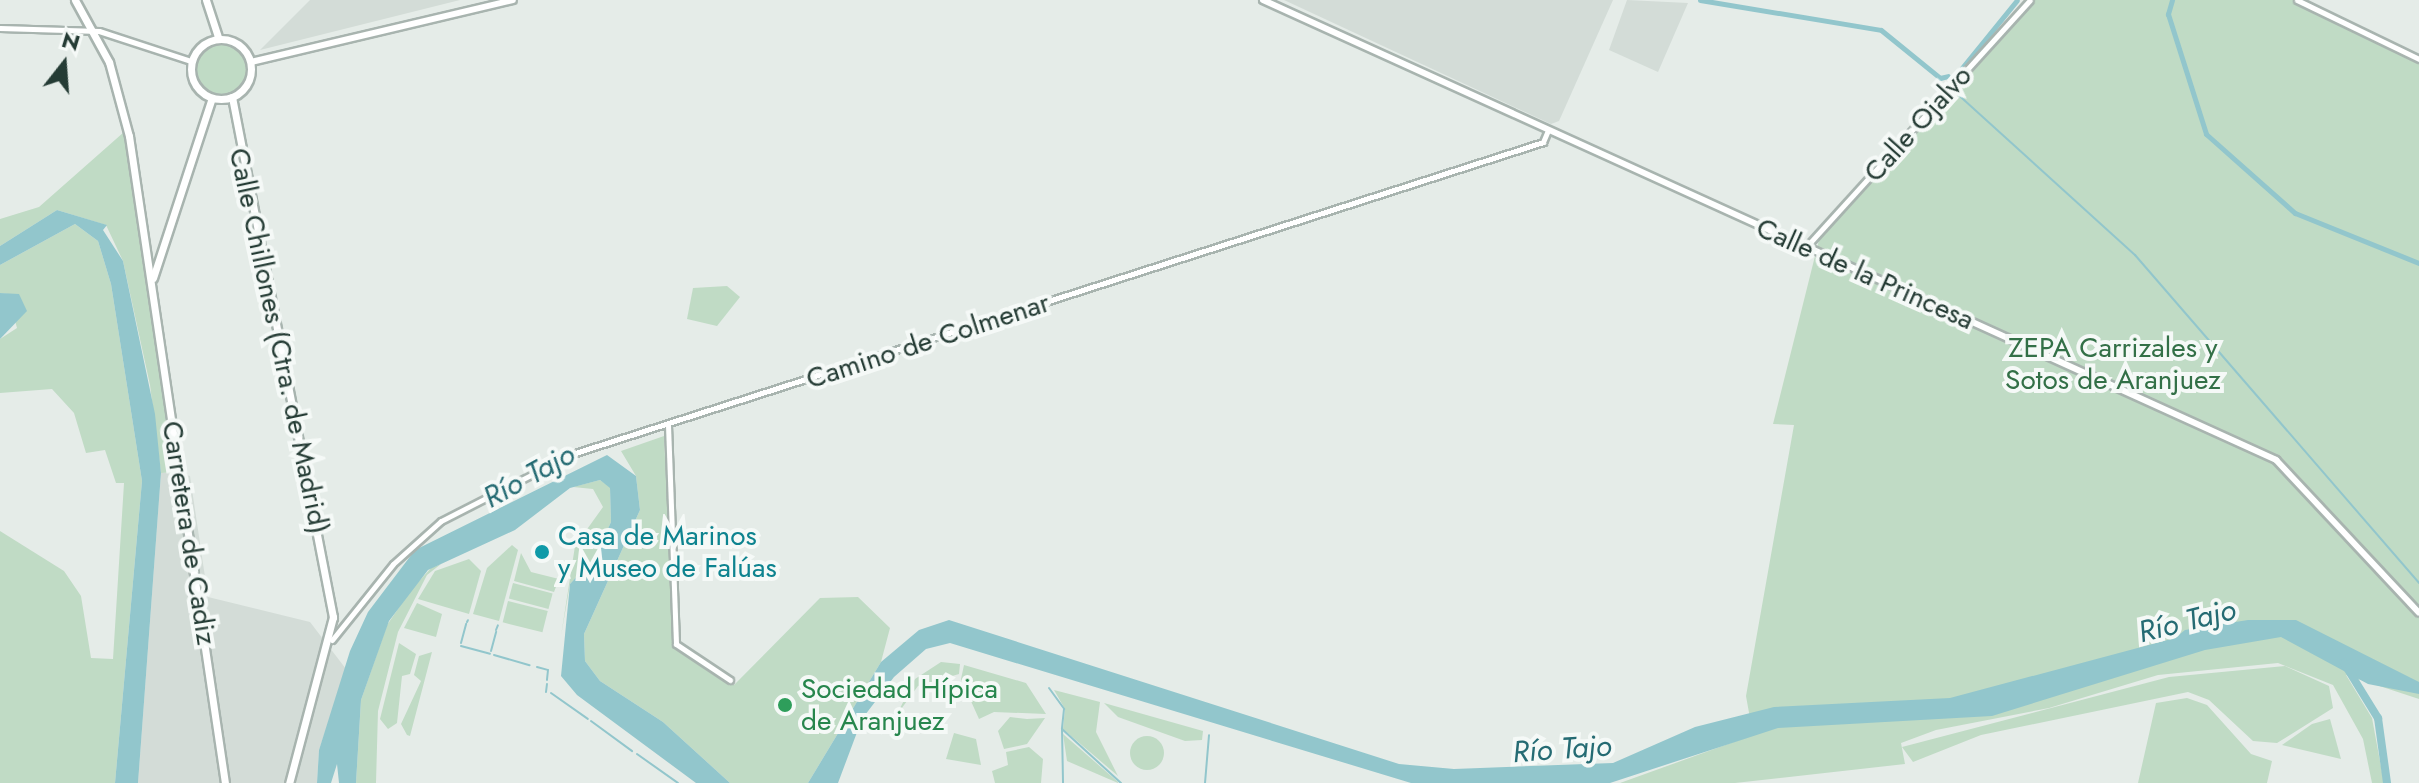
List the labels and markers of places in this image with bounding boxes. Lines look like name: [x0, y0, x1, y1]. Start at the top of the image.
place label: Casa de Marinos y Museo de Falúas: [558, 519, 777, 585]
marker: Casa de Marinos y Museo de Falúas: [533, 543, 551, 561]
place label: Sociedad Hípica de Aranjuez: [801, 672, 998, 738]
marker: Sociedad Hípica de Aranjuez: [776, 696, 794, 714]

